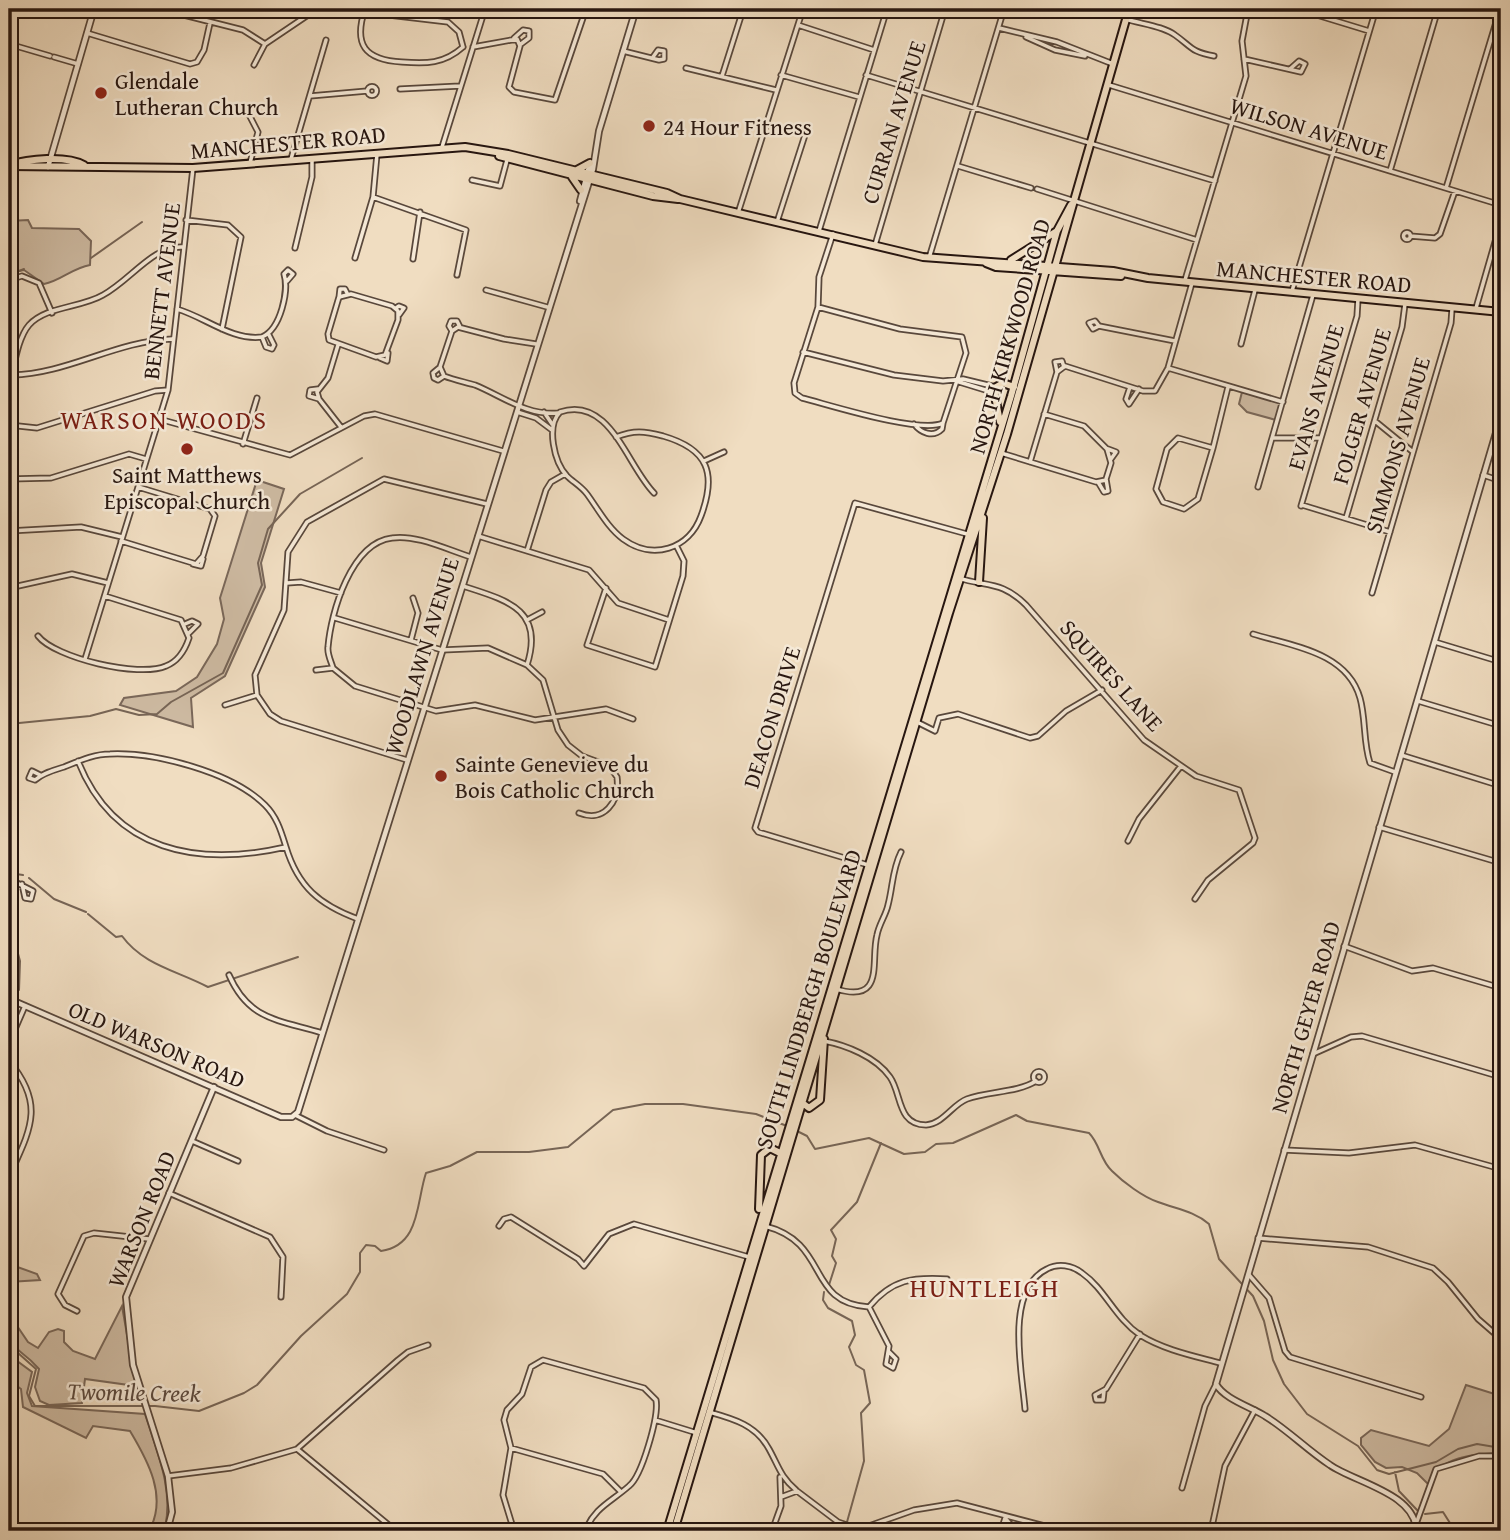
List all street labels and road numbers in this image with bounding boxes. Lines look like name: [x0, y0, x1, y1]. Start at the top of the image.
street label: CURRAN AVENUE: [853, 36, 933, 208]
street label: WILSON AVENUE: [1226, 88, 1392, 168]
street label: MANCHESTER ROAD: [189, 117, 387, 167]
street label: BENNETT AVENUE: [134, 201, 188, 381]
street label: NORTH KIRKWOOD ROAD: [960, 215, 1058, 457]
street label: MANCHESTER ROAD: [1215, 251, 1413, 301]
street label: EVANS AVENUE: [1278, 320, 1352, 474]
street label: FOLGER AVENUE: [1323, 324, 1399, 488]
street label: SIMMONS AVENUE: [1356, 353, 1438, 537]
street label: WOODLAWN AVENUE: [375, 553, 467, 759]
street label: SQUIRES LANE: [1053, 612, 1171, 738]
street label: DEACON DRIVE: [734, 642, 808, 792]
street label: SOUTH LINDBERGH BOULEVARD: [747, 845, 869, 1153]
street label: NORTH GEYER ROAD: [1262, 917, 1348, 1117]
street label: OLD WARSON ROAD: [64, 992, 250, 1096]
street label: WARSON ROAD: [99, 1146, 183, 1292]

